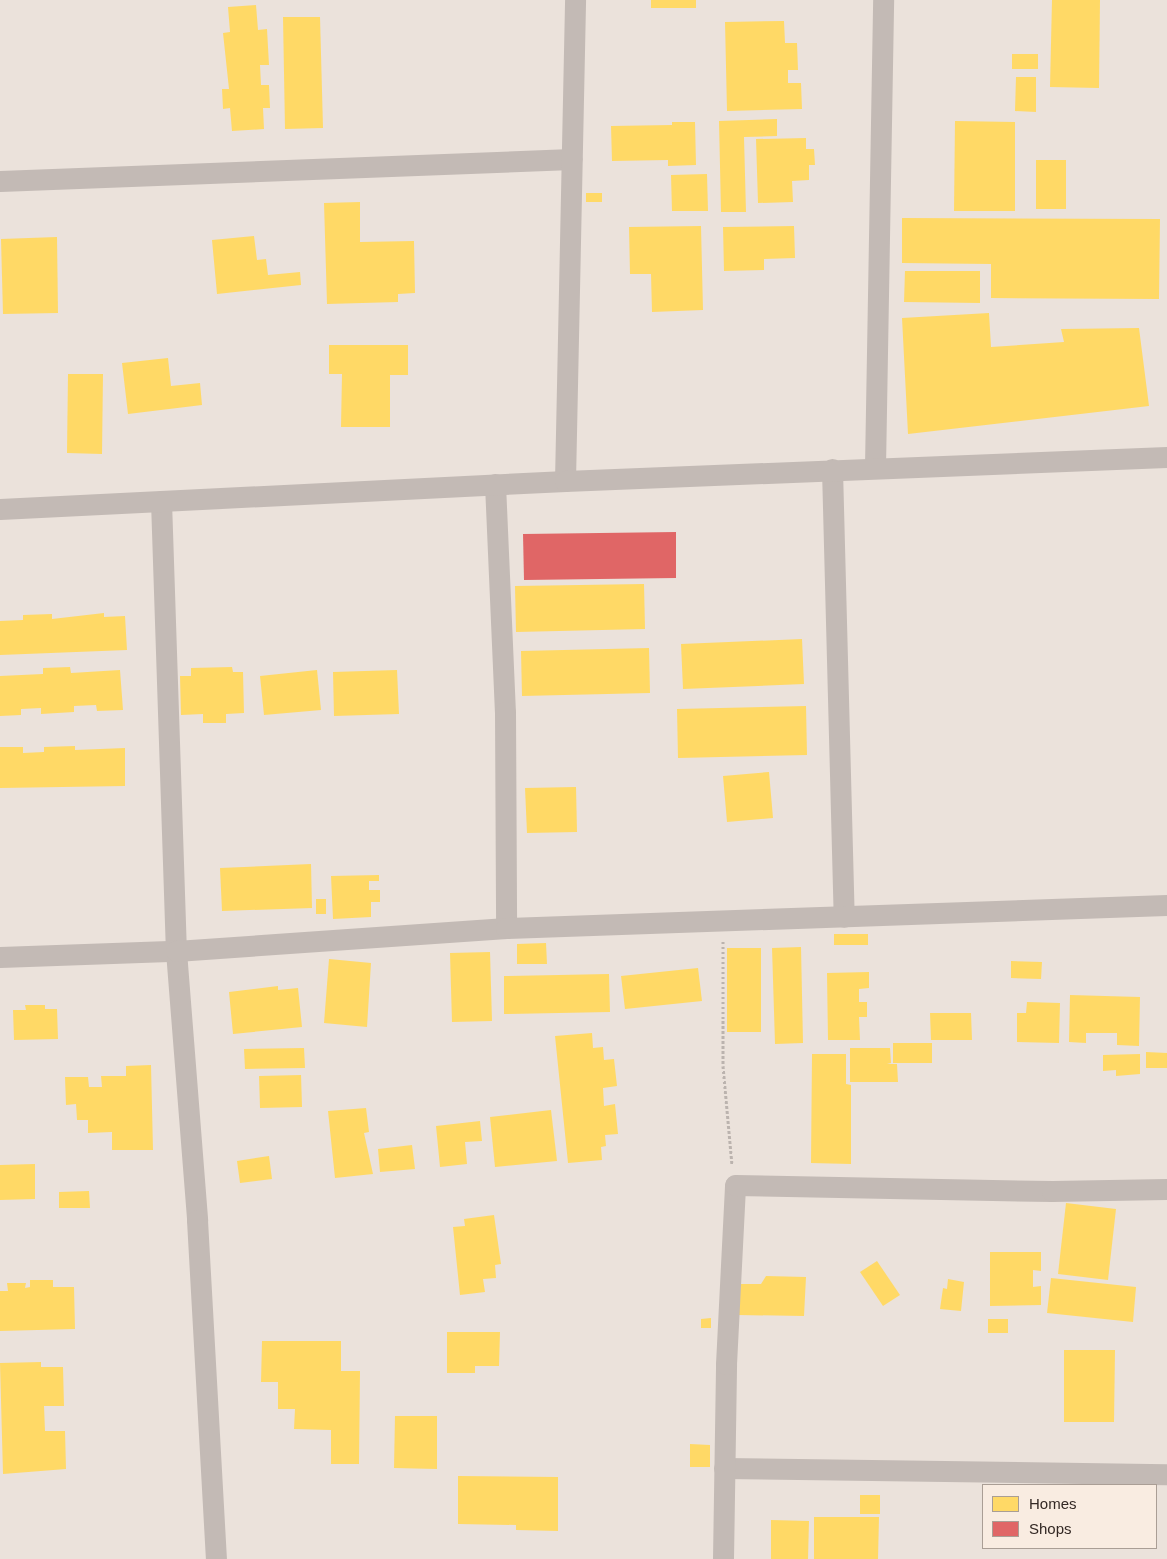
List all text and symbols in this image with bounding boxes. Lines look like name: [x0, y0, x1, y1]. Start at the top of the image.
legend: [982, 1484, 1157, 1549]
text: Homes: [1029, 1495, 1077, 1512]
text: Shops: [1029, 1520, 1072, 1537]

